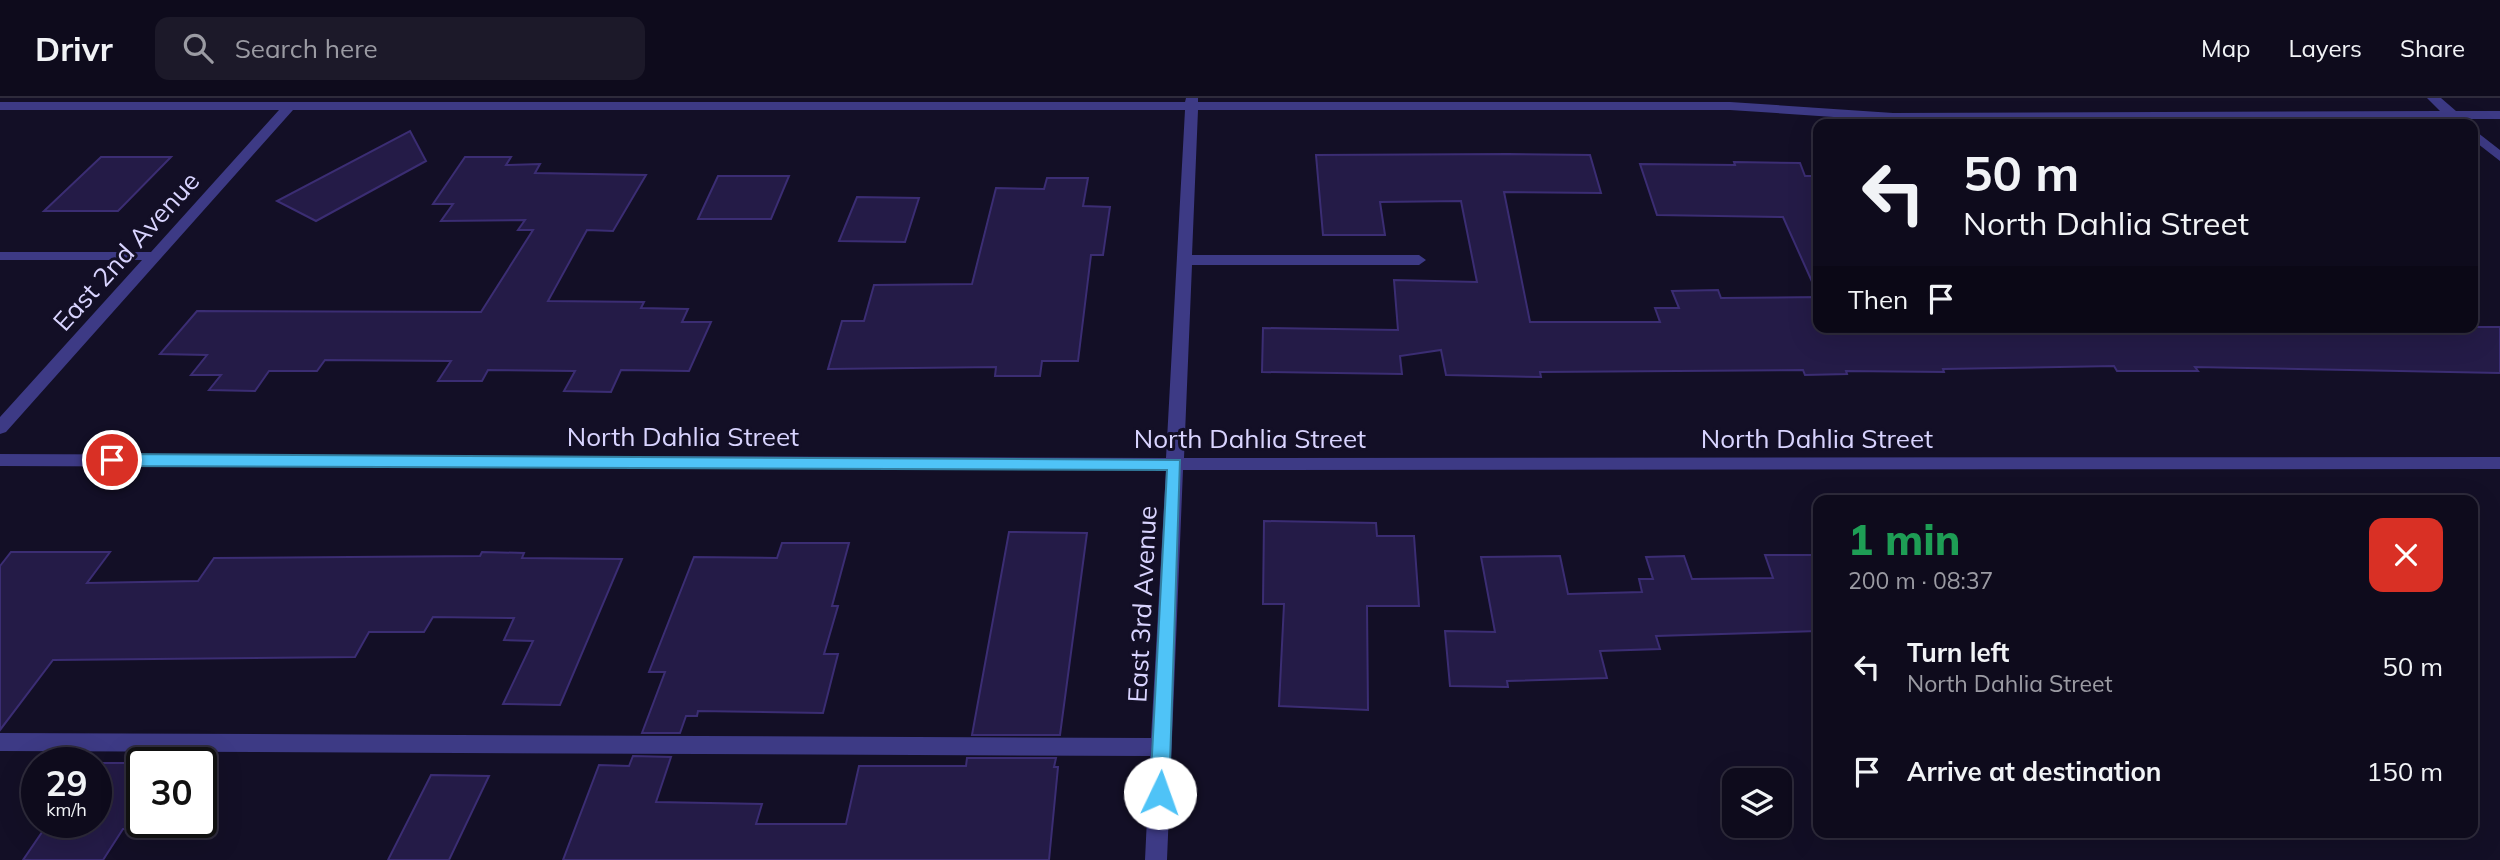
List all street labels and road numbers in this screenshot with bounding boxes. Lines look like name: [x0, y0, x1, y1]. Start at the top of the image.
street label: East 2nd Avenue: [46, 164, 206, 338]
street label: North Dahlia Street: [567, 420, 799, 453]
street label: North Dahlia Street: [1134, 422, 1366, 455]
street label: North Dahlia Street: [1701, 422, 1933, 455]
street label: East 3rd Avenue: [1120, 505, 1164, 703]

